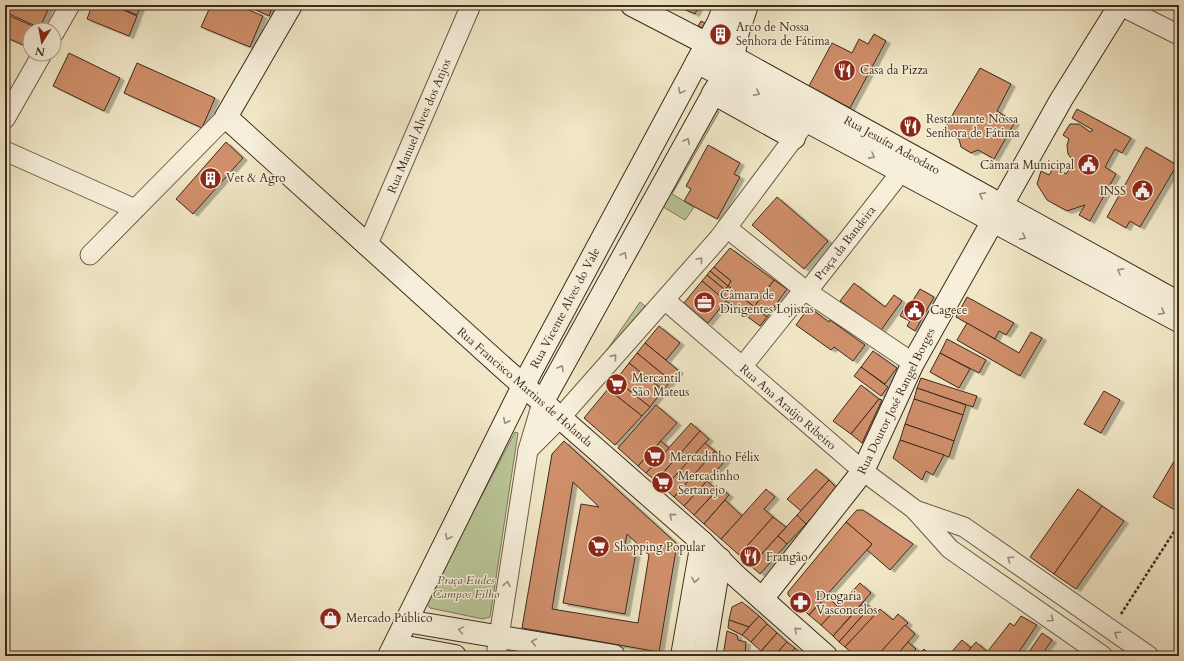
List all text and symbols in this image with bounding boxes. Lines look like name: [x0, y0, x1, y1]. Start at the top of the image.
place label: Arco de Nossa Senhora de Fátima: [736, 19, 831, 49]
building icon: Arco de Nossa Senhora de Fátima: [708, 21, 734, 47]
north arrow: [22, 22, 62, 62]
text: N: [34, 43, 46, 60]
street label: Rua Manuel Alves dos Anjos: [383, 56, 455, 196]
restaurant icon: Casa da Pizza: [831, 57, 857, 83]
place label: Casa da Pizza: [860, 62, 929, 78]
one-way arrow: [678, 87, 686, 94]
one-way arrow: [753, 89, 761, 96]
place label: Restaurante Nossa Senhora de Fátima: [926, 111, 1021, 141]
street label: Rua Jesuíta Adeodato: [841, 112, 943, 178]
restaurant icon: Restaurante Nossa Senhora de Fátima: [898, 113, 924, 139]
one-way arrow: [682, 138, 689, 145]
one-way arrow: [867, 151, 875, 158]
public building icon: Câmara Municipal: [1076, 152, 1102, 178]
place label: Câmara Municipal: [980, 157, 1074, 173]
building icon: Vet & Agro: [197, 165, 223, 191]
place label: Vet & Agro: [226, 170, 286, 186]
public building icon: INSS: [1129, 178, 1155, 204]
place label: INSS: [1100, 183, 1126, 199]
one-way arrow: [979, 192, 986, 199]
street label: Praça da Bandeira: [811, 202, 880, 283]
one-way arrow: [1019, 232, 1026, 240]
street label: Rua Vicente Alves do Vale: [526, 245, 604, 371]
one-way arrow: [619, 252, 626, 259]
one-way arrow: [695, 257, 702, 265]
one-way arrow: [1117, 268, 1124, 276]
place label: Câmara de Dirigentes Lojistas: [720, 287, 814, 317]
office icon: Câmara de Dirigentes Lojistas: [692, 289, 718, 315]
public building icon: Cagece: [902, 297, 928, 323]
place label: Cagece: [930, 302, 967, 318]
one-way arrow: [1158, 308, 1165, 315]
street label: Rua Francisco Martins de Holanda: [454, 324, 597, 451]
street label: Rua Doutor José Rangel Borges: [853, 325, 939, 477]
one-way arrow: [609, 355, 616, 362]
street label: Rua Ana Araújo Ribeiro: [736, 361, 840, 454]
one-way arrow: [556, 365, 564, 373]
place label: Mercantil São Mateus: [632, 370, 689, 400]
supermarket icon: Mercantil São Mateus: [604, 372, 630, 398]
one-way arrow: [503, 417, 511, 424]
supermarket icon: Mercadinho Félix: [641, 444, 667, 470]
place label: Mercadinho Félix: [670, 449, 759, 465]
place label: Mercadinho Sertanejo: [678, 468, 740, 498]
supermarket icon: Mercadinho Sertanejo: [649, 470, 675, 496]
one-way arrow: [670, 514, 677, 521]
one-way arrow: [445, 533, 453, 541]
supermarket icon: Shopping Popular: [586, 534, 612, 560]
place label: Shopping Popular: [614, 539, 706, 555]
restaurant icon: Frangão: [737, 544, 763, 570]
place label: Frangão: [766, 549, 808, 565]
one-way arrow: [1007, 557, 1014, 564]
park label: Praça Eudes Campos Filho: [433, 572, 500, 602]
one-way arrow: [691, 577, 700, 583]
one-way arrow: [502, 581, 511, 587]
place label: Drogaria Vasconcelos: [816, 588, 877, 618]
pharmacy icon: Drogaria Vasconcelos: [787, 590, 813, 616]
shop icon: Mercado Público: [318, 605, 344, 631]
place label: Mercado Público: [346, 610, 433, 626]
one-way arrow: [1047, 614, 1054, 622]
one-way arrow: [458, 626, 464, 635]
one-way arrow: [794, 627, 802, 635]
one-way arrow: [1114, 632, 1121, 639]
one-way arrow: [531, 639, 537, 647]

